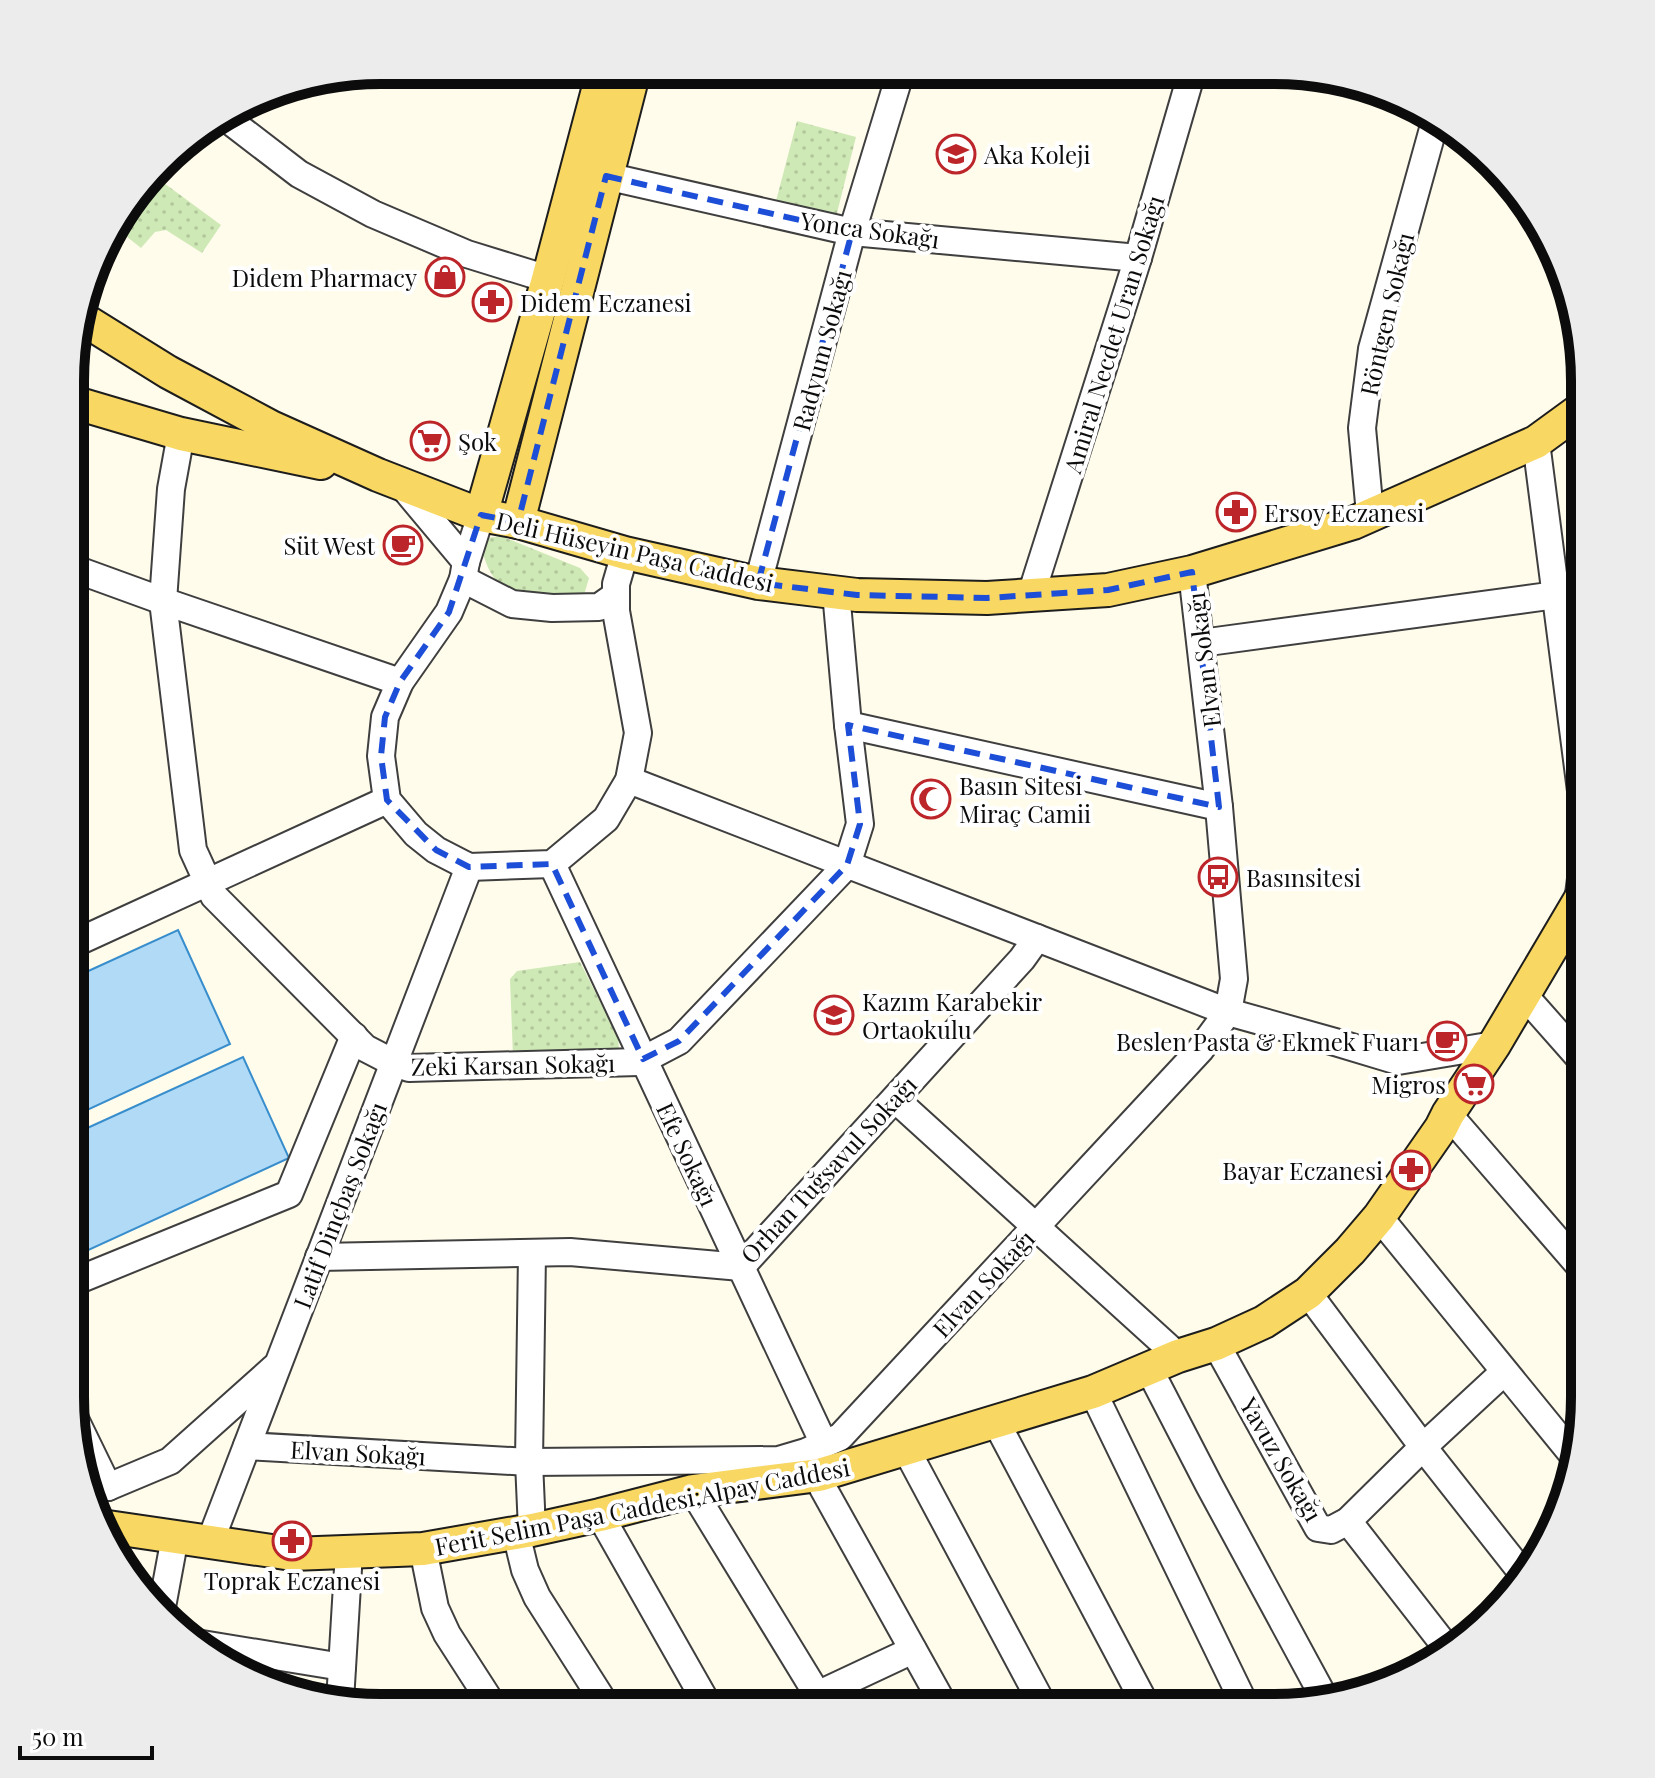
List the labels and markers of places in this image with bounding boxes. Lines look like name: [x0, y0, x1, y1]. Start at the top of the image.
school or university icon: Aka Koleji: [935, 133, 977, 175]
place label: Aka Koleji: [983, 138, 1091, 170]
shop icon: Didem Pharmacy: [424, 256, 466, 298]
place label: Didem Pharmacy: [232, 261, 417, 293]
pharmacy icon: Didem Eczanesi: [471, 281, 513, 323]
place label: Didem Eczanesi: [520, 286, 692, 318]
supermarket icon: Şok: [409, 420, 451, 462]
place label: Şok: [458, 425, 498, 457]
pharmacy icon: Ersoy Eczanesi: [1215, 491, 1257, 533]
place label: Ersoy Eczanesi: [1264, 496, 1424, 528]
cafe icon: Süt West: [382, 524, 424, 566]
place label: Süt West: [283, 529, 376, 561]
place label: Basın Sitesi Miraç Camii: [959, 769, 1091, 829]
mosque icon: Basın Sitesi Miraç Camii: [910, 778, 952, 820]
bus stop icon: Basınsitesi: [1197, 856, 1239, 898]
place label: Basınsitesi: [1246, 861, 1361, 893]
place label: Kazım Karabekir Ortaokulu: [862, 985, 1043, 1045]
school or university icon: Kazım Karabekir Ortaokulu: [813, 994, 855, 1036]
cafe icon: Beslen Pasta & Ekmek Fuarı: [1426, 1020, 1468, 1062]
place label: Beslen Pasta & Ekmek Fuarı: [1116, 1025, 1419, 1057]
supermarket icon: Migros: [1453, 1063, 1495, 1105]
place label: Migros: [1371, 1068, 1446, 1100]
pharmacy icon: Bayar Eczanesi: [1390, 1149, 1432, 1191]
place label: Bayar Eczanesi: [1222, 1154, 1383, 1186]
pharmacy icon: Toprak Eczanesi: [271, 1520, 313, 1562]
place label: Toprak Eczanesi: [204, 1564, 380, 1596]

